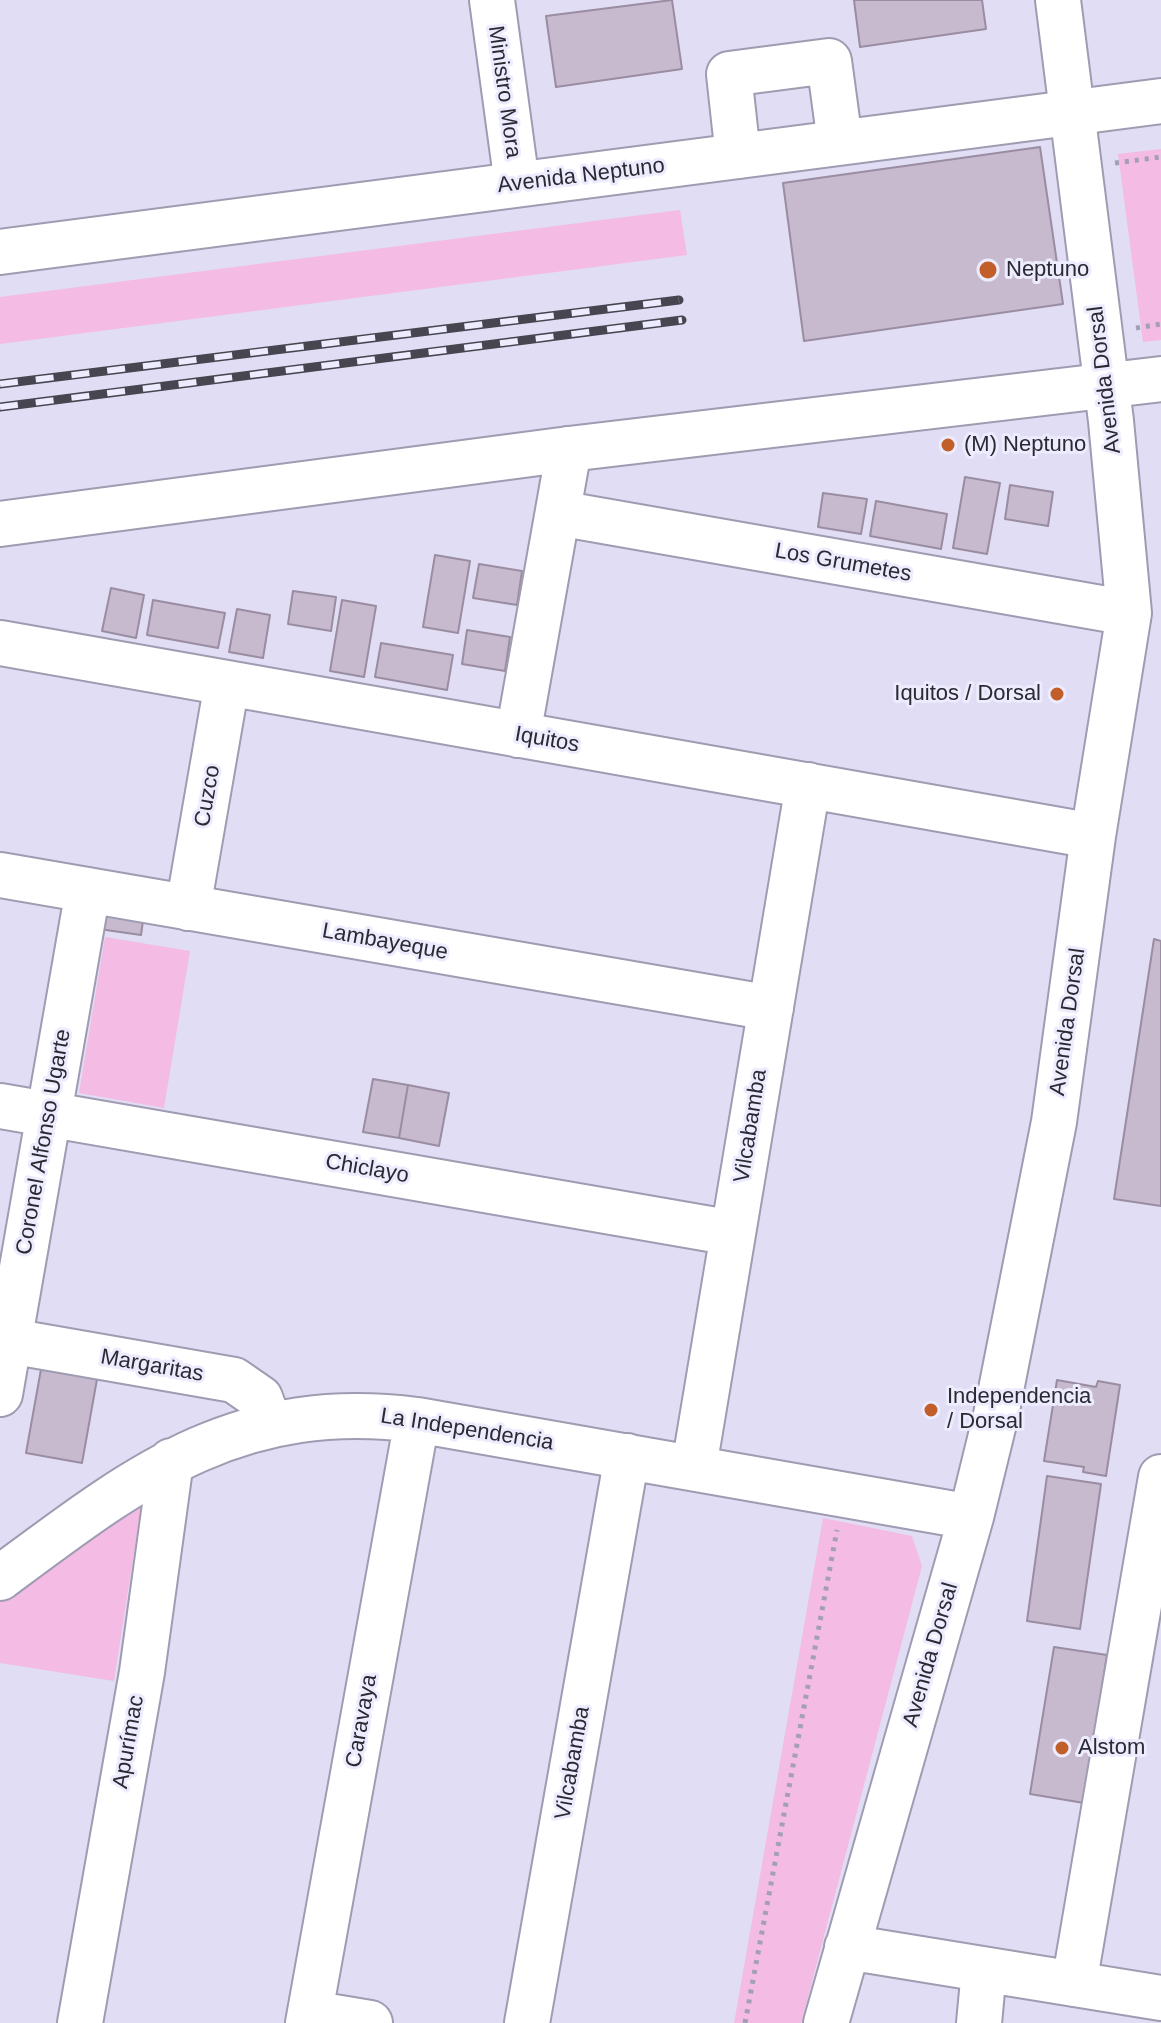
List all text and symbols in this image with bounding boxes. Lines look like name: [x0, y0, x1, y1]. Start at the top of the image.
street label: Ministro Mora: [482, 24, 526, 160]
street label: Avenida Neptuno: [496, 153, 666, 199]
place label: Neptuno: [1006, 257, 1089, 283]
marker: Neptuno: [977, 259, 999, 281]
street label: Avenida Dorsal: [1083, 305, 1127, 455]
place label: (M) Neptuno: [964, 432, 1086, 458]
marker: (M) Neptuno: [939, 436, 957, 454]
street label: Los Grumetes: [773, 538, 913, 588]
place label: Iquitos / Dorsal: [894, 681, 1041, 707]
marker: Iquitos / Dorsal: [1048, 685, 1066, 703]
street label: Iquitos: [513, 721, 581, 759]
street label: Cuzco: [190, 763, 226, 829]
street label: Lambayeque: [320, 918, 450, 966]
street label: Avenida Dorsal: [1045, 946, 1091, 1098]
street label: Coronel Alfonso Ugarte: [11, 1027, 77, 1257]
street label: Vilcabamba: [729, 1067, 773, 1185]
street label: Chiclayo: [323, 1149, 411, 1189]
street label: Margaritas: [99, 1344, 205, 1388]
place label: Independencia / Dorsal: [947, 1384, 1091, 1436]
marker: Independencia / Dorsal: [922, 1401, 940, 1419]
street label: La Independencia: [379, 1403, 555, 1457]
street label: Avenida Dorsal: [898, 1580, 964, 1730]
street label: Caravaya: [341, 1672, 383, 1770]
street label: Apurímac: [108, 1693, 150, 1791]
street label: Vilcabamba: [550, 1704, 596, 1822]
place label: Alstom: [1078, 1735, 1145, 1761]
marker: Alstom: [1053, 1739, 1071, 1757]

